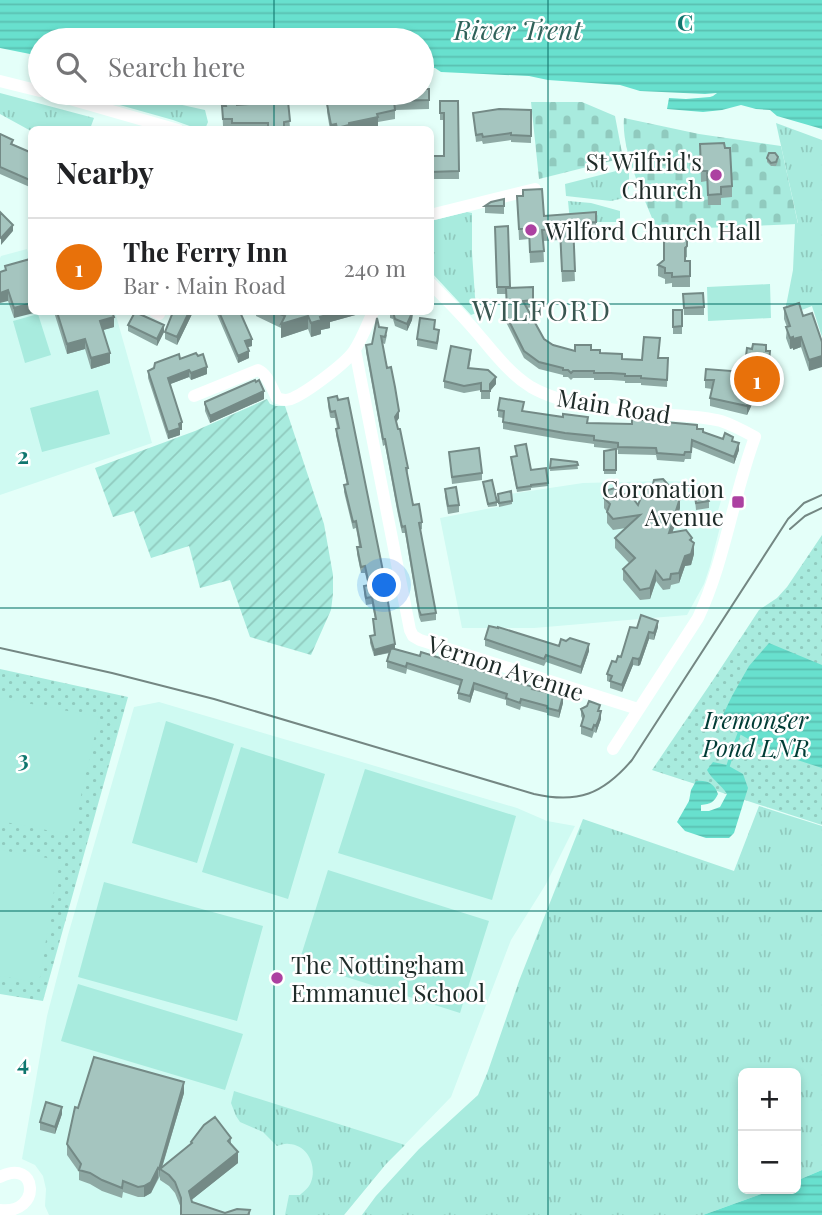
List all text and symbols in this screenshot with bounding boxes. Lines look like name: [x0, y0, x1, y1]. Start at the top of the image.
text: C: [677, 6, 693, 37]
water label: River Trent: [453, 12, 583, 47]
search box: [28, 28, 434, 105]
icon: search: [52, 48, 90, 86]
text: Search here: [108, 49, 245, 84]
place label: St Wilfrid's Church: [586, 145, 702, 205]
text: Nearby: [56, 152, 154, 192]
marker: St Wilfrid's Church: [708, 167, 724, 183]
place label: Wilford Church Hall: [544, 214, 761, 246]
marker: Wilford Church Hall: [523, 222, 539, 238]
text: The Ferry Inn: [123, 234, 288, 269]
text: 1: [75, 252, 83, 283]
text: 240 m: [344, 252, 406, 283]
text: Bar · Main Road: [123, 269, 286, 300]
district label: WILFORD: [471, 291, 612, 328]
pin: 1: [734, 353, 780, 405]
street label: Main Road: [555, 380, 673, 430]
text: 2: [17, 439, 29, 470]
place label: Coronation Avenue: [602, 472, 724, 532]
marker: Coronation Avenue: [730, 494, 746, 510]
your location: [367, 568, 401, 602]
street label: Vernon Avenue: [423, 626, 588, 707]
park label: Iremonger Pond LNR: [701, 703, 810, 763]
text: 3: [17, 742, 29, 773]
place label: The Nottingham Emmanuel School: [291, 948, 485, 1008]
marker: The Nottingham Emmanuel School: [269, 970, 285, 986]
text: 4: [17, 1046, 29, 1077]
map controls: [738, 1068, 801, 1194]
button: +: [738, 1068, 801, 1131]
button: −: [738, 1131, 801, 1194]

